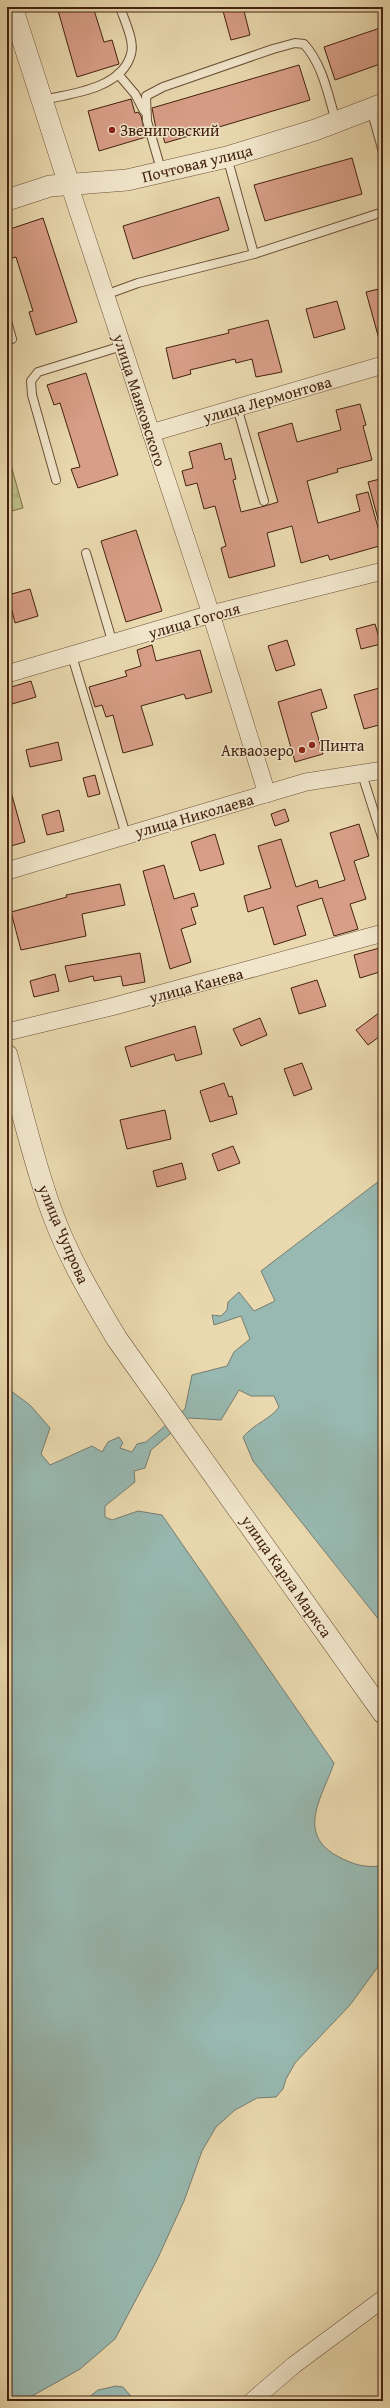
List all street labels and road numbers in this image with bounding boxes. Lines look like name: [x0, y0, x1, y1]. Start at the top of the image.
street label: Почтовая улица: [139, 138, 255, 188]
street label: улица Маяковского: [107, 330, 173, 469]
street label: улица Лермонтова: [199, 369, 335, 429]
street label: улица Гоголя: [144, 595, 243, 645]
street label: улица Николаева: [131, 786, 257, 844]
street label: улица Канева: [145, 961, 246, 1009]
street label: улица Чупрова: [32, 1180, 96, 1288]
street label: улица Карла Маркса: [235, 1509, 339, 1642]

